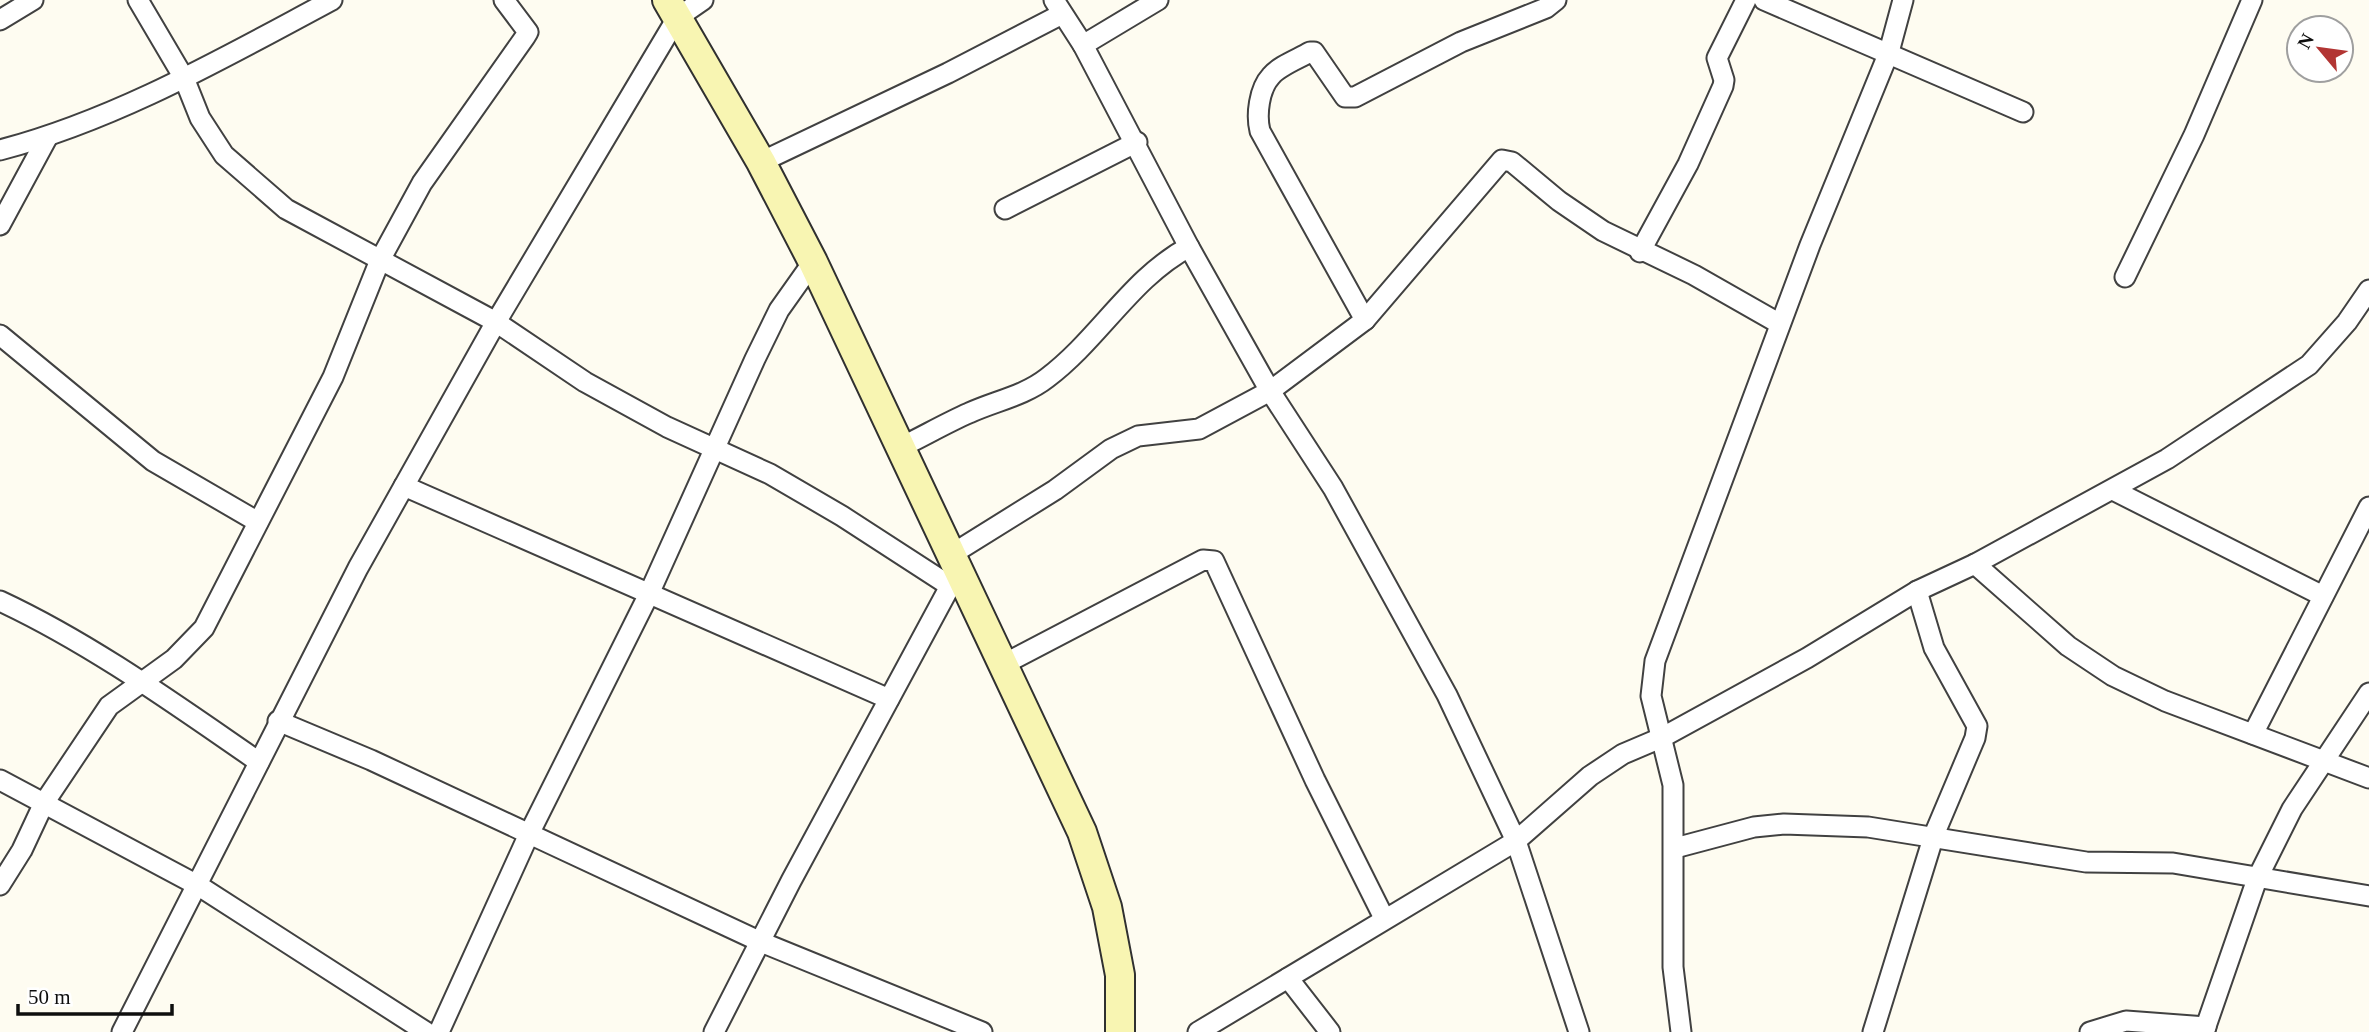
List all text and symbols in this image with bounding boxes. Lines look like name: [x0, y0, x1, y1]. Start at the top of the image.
north arrow: [2285, 14, 2355, 84]
text: N: [2293, 30, 2318, 52]
scale bar: [18, 972, 172, 1016]
text: 50 m: [28, 985, 71, 1009]

